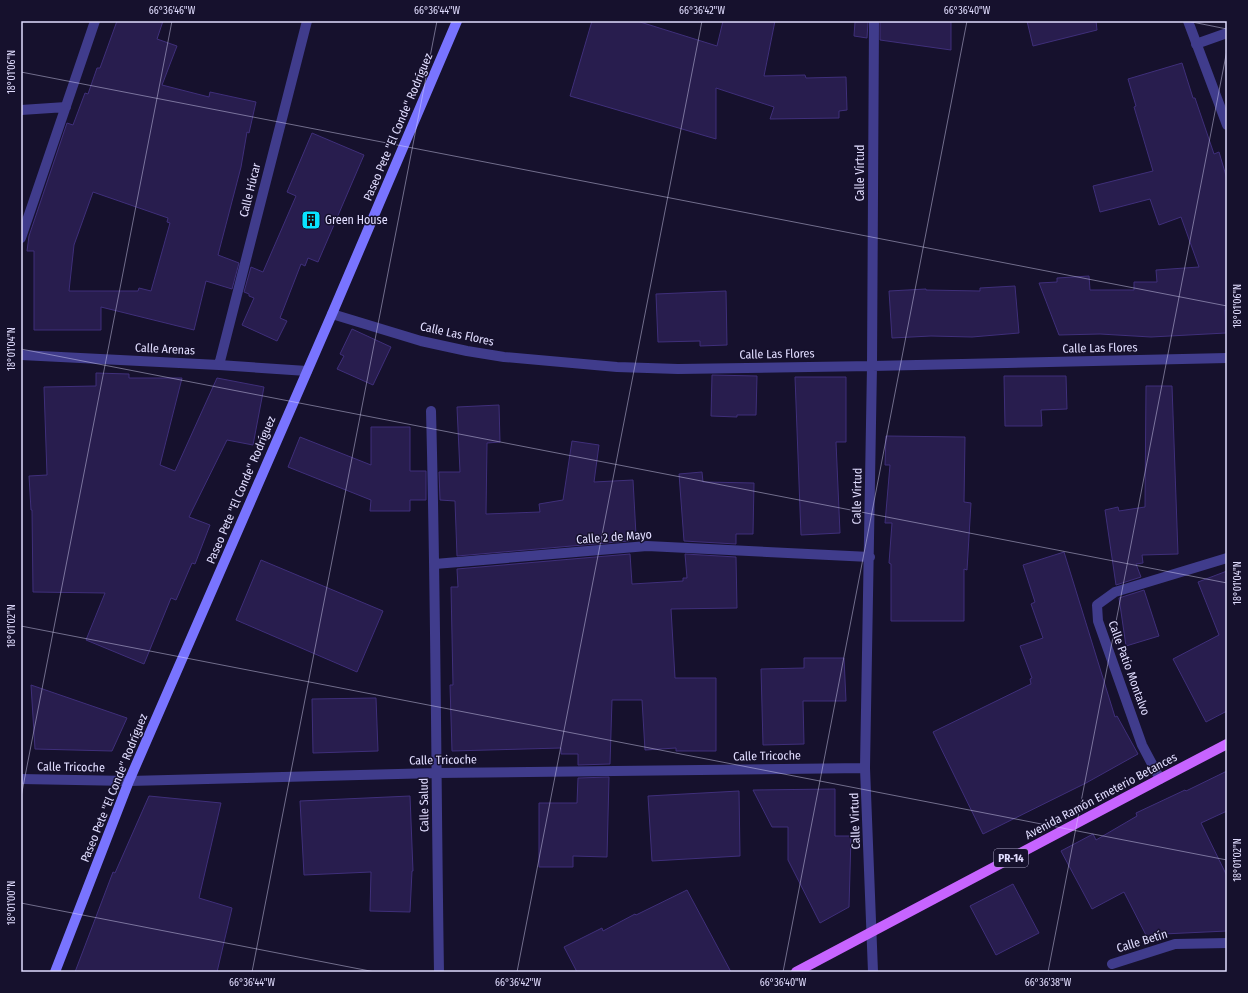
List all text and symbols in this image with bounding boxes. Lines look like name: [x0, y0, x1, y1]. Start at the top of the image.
text: 66°36'46"W: [149, 5, 196, 17]
text: 66°36'44"W: [414, 5, 460, 17]
text: 66°36'42"W: [679, 5, 725, 17]
text: 66°36'40"W: [944, 5, 991, 17]
text: 18°01'06"N: [6, 50, 18, 94]
street label: Paseo Pete "El Conde" Rodríguez: [361, 51, 436, 203]
street label: Calle Virtud: [853, 145, 867, 201]
street label: Calle Húcar: [237, 161, 264, 219]
building icon: Green House: [300, 209, 322, 231]
place label: Green House: [325, 213, 388, 227]
text: 18°01'06"N: [1232, 284, 1244, 328]
street label: Calle Las Flores: [419, 319, 495, 349]
text: 18°01'04"N: [6, 327, 18, 371]
street label: Calle Arenas: [135, 340, 195, 358]
street label: Calle Las Flores: [1062, 340, 1138, 356]
street label: Calle Las Flores: [739, 346, 815, 362]
street label: Paseo Pete "El Conde" Rodríguez: [204, 414, 279, 566]
street label: Calle Virtud: [850, 468, 864, 524]
street label: Calle 2 de Mayo: [576, 527, 652, 547]
text: 18°01'04"N: [1232, 561, 1244, 605]
text: 18°01'02"N: [6, 604, 18, 648]
street label: Calle Patio Montalvo: [1105, 619, 1153, 717]
street label: Paseo Pete "El Conde" Rodríguez: [78, 712, 150, 864]
street label: Calle Tricoche: [733, 748, 801, 764]
street label: Avenida Ramón Emeterio Betances: [1023, 750, 1179, 842]
street label: Calle Tricoche: [409, 752, 477, 768]
street label: Calle Tricoche: [37, 759, 105, 775]
street label: Calle Salud: [417, 778, 431, 832]
street label: Calle Virtud: [847, 792, 863, 850]
text: 18°01'02"N: [1232, 838, 1244, 882]
road number: PR-14: [994, 849, 1028, 867]
text: 18°01'00"N: [6, 881, 18, 925]
street label: Calle Betín: [1115, 927, 1169, 955]
text: 66°36'44"W: [229, 977, 275, 989]
text: 66°36'42"W: [495, 977, 541, 989]
text: 66°36'40"W: [760, 977, 807, 989]
text: 66°36'38"W: [1025, 977, 1072, 989]

